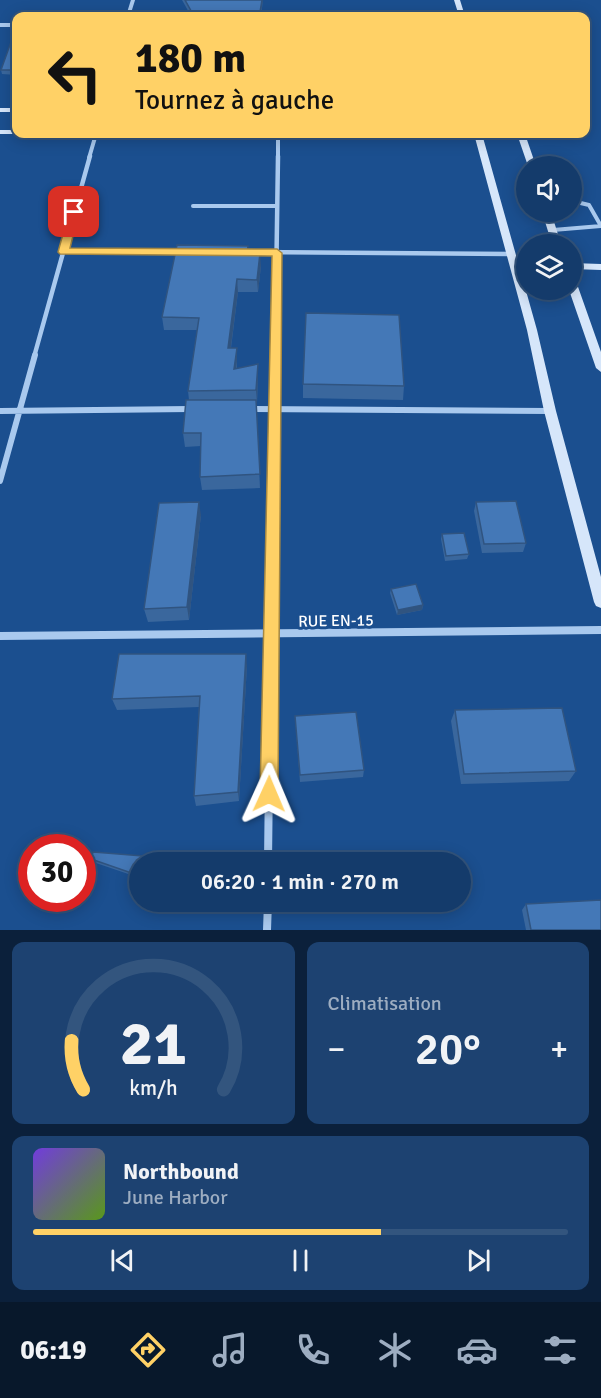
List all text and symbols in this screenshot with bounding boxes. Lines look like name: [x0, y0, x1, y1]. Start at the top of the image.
text: 180 m: [135, 33, 246, 84]
icon: left: [36, 36, 114, 114]
text: Tournez à gauche: [135, 84, 334, 117]
map controls: [516, 156, 582, 300]
button: sound: [516, 156, 582, 222]
pin: [48, 186, 99, 237]
icon: arrive: [57, 195, 90, 228]
button: layers: [516, 234, 582, 300]
street label: RUE EN-15: [298, 610, 374, 632]
position arrow: [237, 762, 301, 826]
speed limit sign: 30: [18, 834, 96, 912]
text: 06:20 · 1 min · 270 m: [201, 868, 399, 895]
text: Climatisation: [328, 991, 442, 1016]
text: 21: [120, 1005, 187, 1082]
text: 20°: [415, 1022, 481, 1077]
text: −: [328, 1029, 345, 1070]
text: +: [550, 1029, 568, 1070]
text: km/h: [129, 1075, 178, 1101]
text: Northbound: [123, 1158, 239, 1185]
text: June Harbor: [123, 1185, 228, 1210]
icon: previous: [106, 1244, 139, 1277]
icon: pause: [284, 1244, 317, 1277]
icon: next: [462, 1244, 495, 1277]
icon: directions: [127, 1329, 169, 1371]
icon: music: [209, 1329, 251, 1371]
icon: phone: [292, 1329, 334, 1371]
icon: climate: [374, 1329, 416, 1371]
icon: car: [456, 1329, 498, 1371]
icon: filters: [539, 1329, 581, 1371]
text: 06:19: [20, 1334, 86, 1367]

